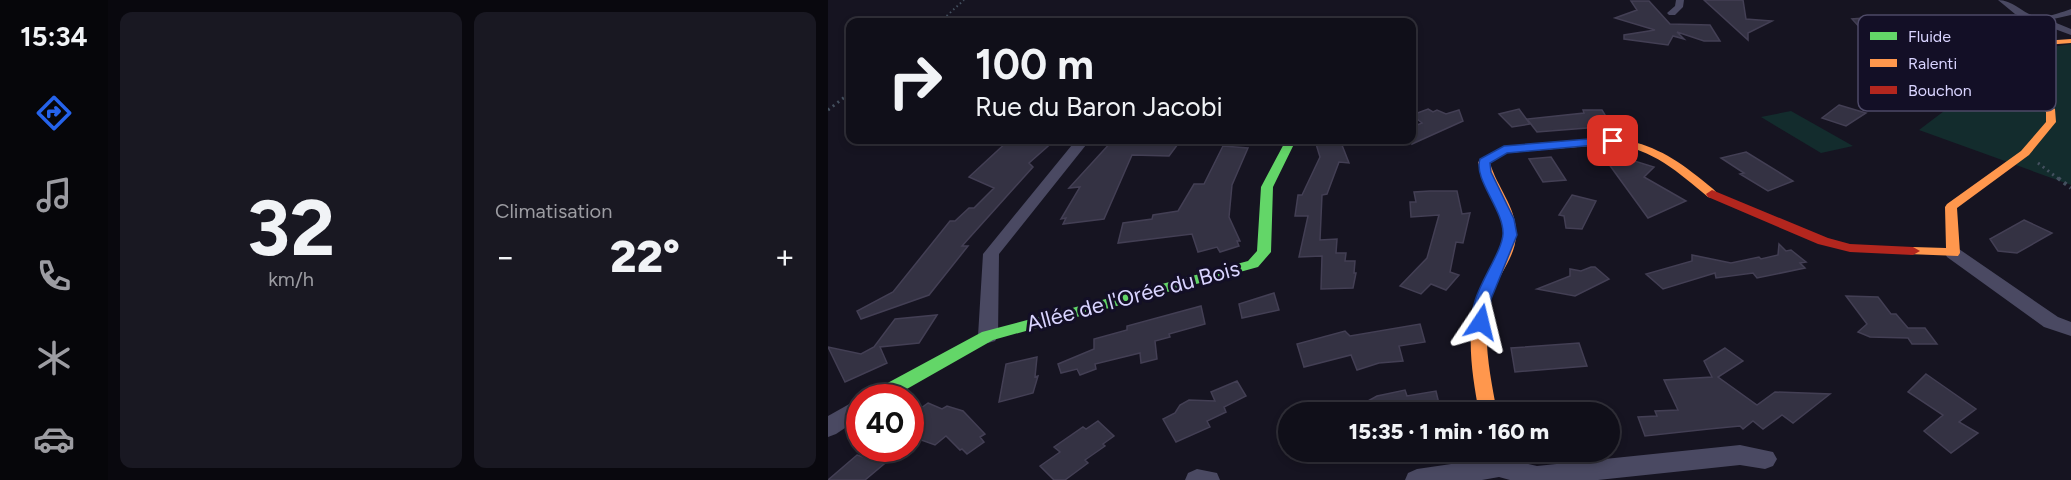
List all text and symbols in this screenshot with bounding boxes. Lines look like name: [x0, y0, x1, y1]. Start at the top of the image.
legend: [1858, 15, 2056, 111]
text: 15:34: [20, 20, 88, 53]
text: Fluide: [1908, 27, 1951, 46]
text: 100 m: [975, 39, 1094, 90]
icon: right: [876, 42, 954, 120]
text: Ralenti: [1908, 54, 1957, 73]
text: Bouchon: [1908, 81, 1972, 100]
text: Rue du Baron Jacobi: [975, 90, 1223, 123]
icon: directions: [33, 92, 75, 134]
pin: [1587, 115, 1638, 166]
icon: arrive: [1596, 124, 1629, 157]
icon: music: [33, 174, 75, 216]
text: 32: [247, 181, 335, 275]
text: Climatisation: [495, 199, 612, 223]
text: 22°: [610, 229, 680, 283]
text: −: [495, 237, 516, 276]
text: +: [774, 237, 795, 276]
icon: phone: [33, 255, 75, 297]
street label: Allée de l'Orée du Bois: [1023, 255, 1243, 337]
text: km/h: [268, 267, 314, 291]
position arrow: [1449, 290, 1513, 354]
icon: climate: [33, 337, 75, 379]
speed limit sign: 40: [846, 384, 924, 462]
icon: car: [33, 418, 75, 460]
text: 15:35 · 1 min · 160 m: [1349, 418, 1549, 445]

